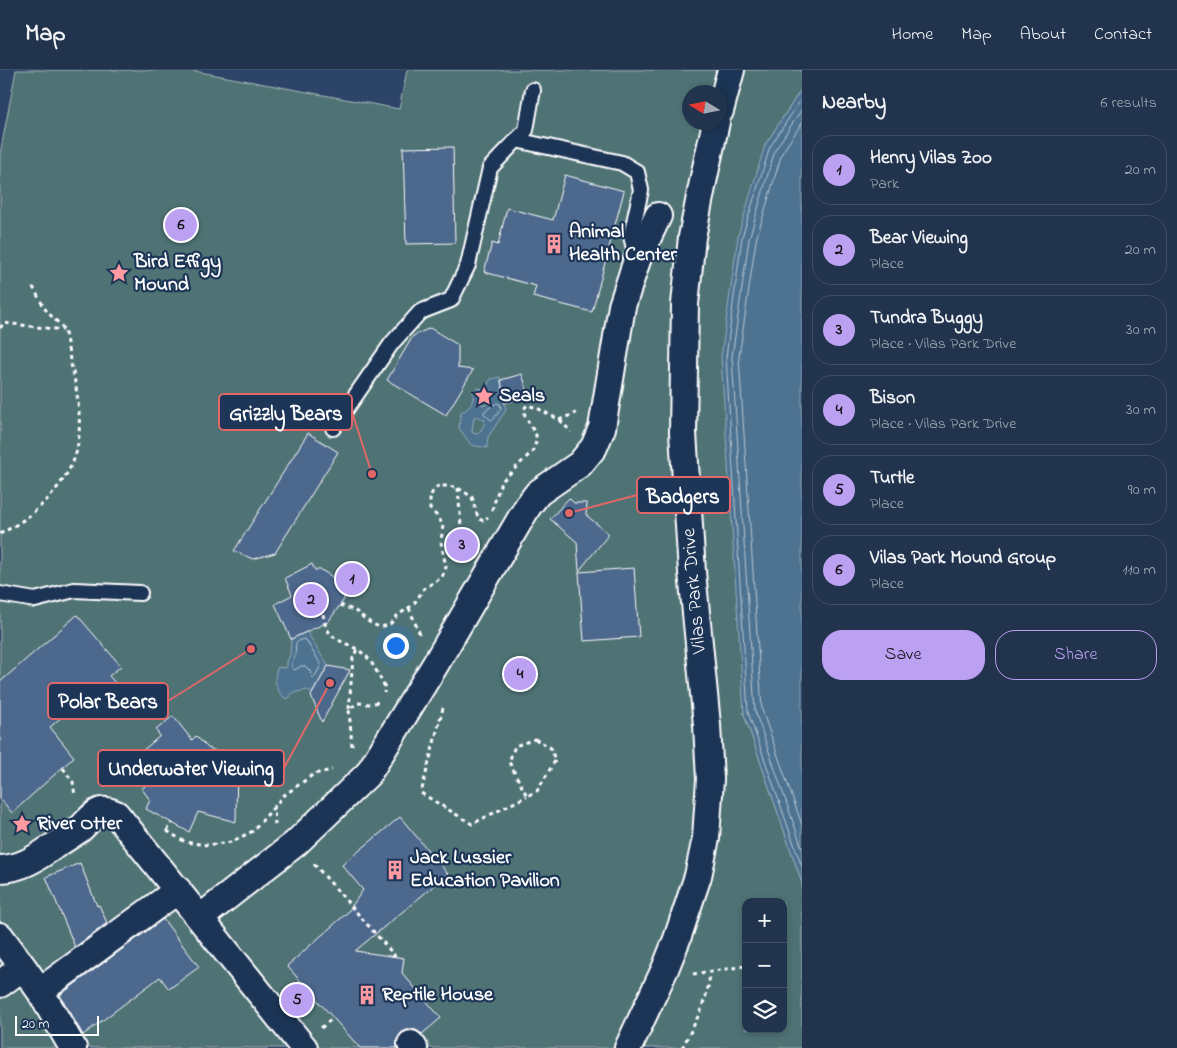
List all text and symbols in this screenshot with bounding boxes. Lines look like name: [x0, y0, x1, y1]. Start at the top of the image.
text: Map: [25, 17, 66, 52]
text: Home: [892, 22, 933, 48]
text: Map: [961, 22, 992, 48]
text: About: [1020, 22, 1066, 48]
text: Contact: [1094, 22, 1152, 48]
north arrow: [682, 85, 727, 130]
text: Nearby: [822, 88, 886, 118]
text: 6 results: [1100, 91, 1157, 115]
text: Henry Vilas Zoo: [870, 145, 992, 172]
text: 1: [836, 158, 842, 182]
text: 20 m: [1125, 158, 1156, 182]
text: Park: [870, 172, 899, 196]
pin: 6: [165, 206, 197, 244]
place label: Animal Health Center: [569, 218, 677, 270]
text: Bear Viewing: [870, 225, 968, 252]
building icon: Animal Health Center: [543, 233, 565, 255]
text: 2: [835, 238, 843, 262]
text: 20 m: [1125, 238, 1156, 262]
place label: Bird Effigy Mound: [133, 248, 221, 300]
text: Place: [870, 252, 904, 276]
place icon: Bird Effigy Mound: [108, 262, 130, 284]
text: Tundra Buggy: [870, 305, 983, 332]
text: 3: [836, 318, 842, 342]
text: 30 m: [1126, 318, 1156, 342]
text: Place · Vilas Park Drive: [870, 332, 1016, 356]
place label: Seals: [499, 382, 545, 411]
place icon: Seals: [473, 385, 495, 407]
text: Bison: [870, 385, 915, 412]
callout: Grizzly Bears: [219, 394, 352, 430]
text: 4: [836, 398, 842, 422]
text: 30 m: [1126, 398, 1156, 422]
text: Grizzly Bears: [229, 400, 343, 432]
text: Place · Vilas Park Drive: [870, 412, 1016, 436]
text: Turtle: [870, 465, 915, 492]
callout: Badgers: [637, 477, 730, 513]
text: 5: [834, 478, 844, 502]
text: 90 m: [1128, 478, 1156, 502]
text: Badgers: [645, 483, 720, 515]
text: Place: [870, 492, 904, 516]
pin: 3: [446, 526, 478, 564]
street label: Vilas Park Drive: [675, 527, 715, 656]
text: Vilas Park Mound Group: [870, 545, 1056, 572]
text: 6: [835, 558, 843, 582]
text: 110 m: [1122, 558, 1156, 582]
pin: 1: [336, 560, 368, 598]
text: Place: [870, 572, 904, 596]
pin: 2: [295, 581, 327, 619]
button: Save: [822, 630, 985, 680]
button: Share: [995, 630, 1157, 680]
your location: [383, 633, 409, 659]
pin: 4: [504, 655, 536, 693]
callout: Polar Bears: [48, 683, 168, 719]
text: Polar Bears: [58, 688, 158, 718]
callout: Underwater Viewing: [98, 750, 284, 786]
text: Underwater Viewing: [108, 755, 274, 787]
place label: River Otter: [37, 810, 123, 839]
place icon: River Otter: [11, 813, 33, 835]
place label: Jack Lussier Education Pavilion: [410, 844, 560, 896]
building icon: Jack Lussier Education Pavilion: [384, 859, 406, 881]
map controls: [742, 898, 787, 1033]
button: +: [742, 898, 787, 943]
button: −: [742, 943, 787, 988]
pin: 5: [281, 981, 313, 1019]
place label: Reptile House: [382, 981, 494, 1010]
building icon: Reptile House: [356, 984, 378, 1006]
button: layers: [742, 988, 787, 1033]
scale bar: [15, 1013, 99, 1036]
text: 20 m: [22, 1014, 49, 1035]

